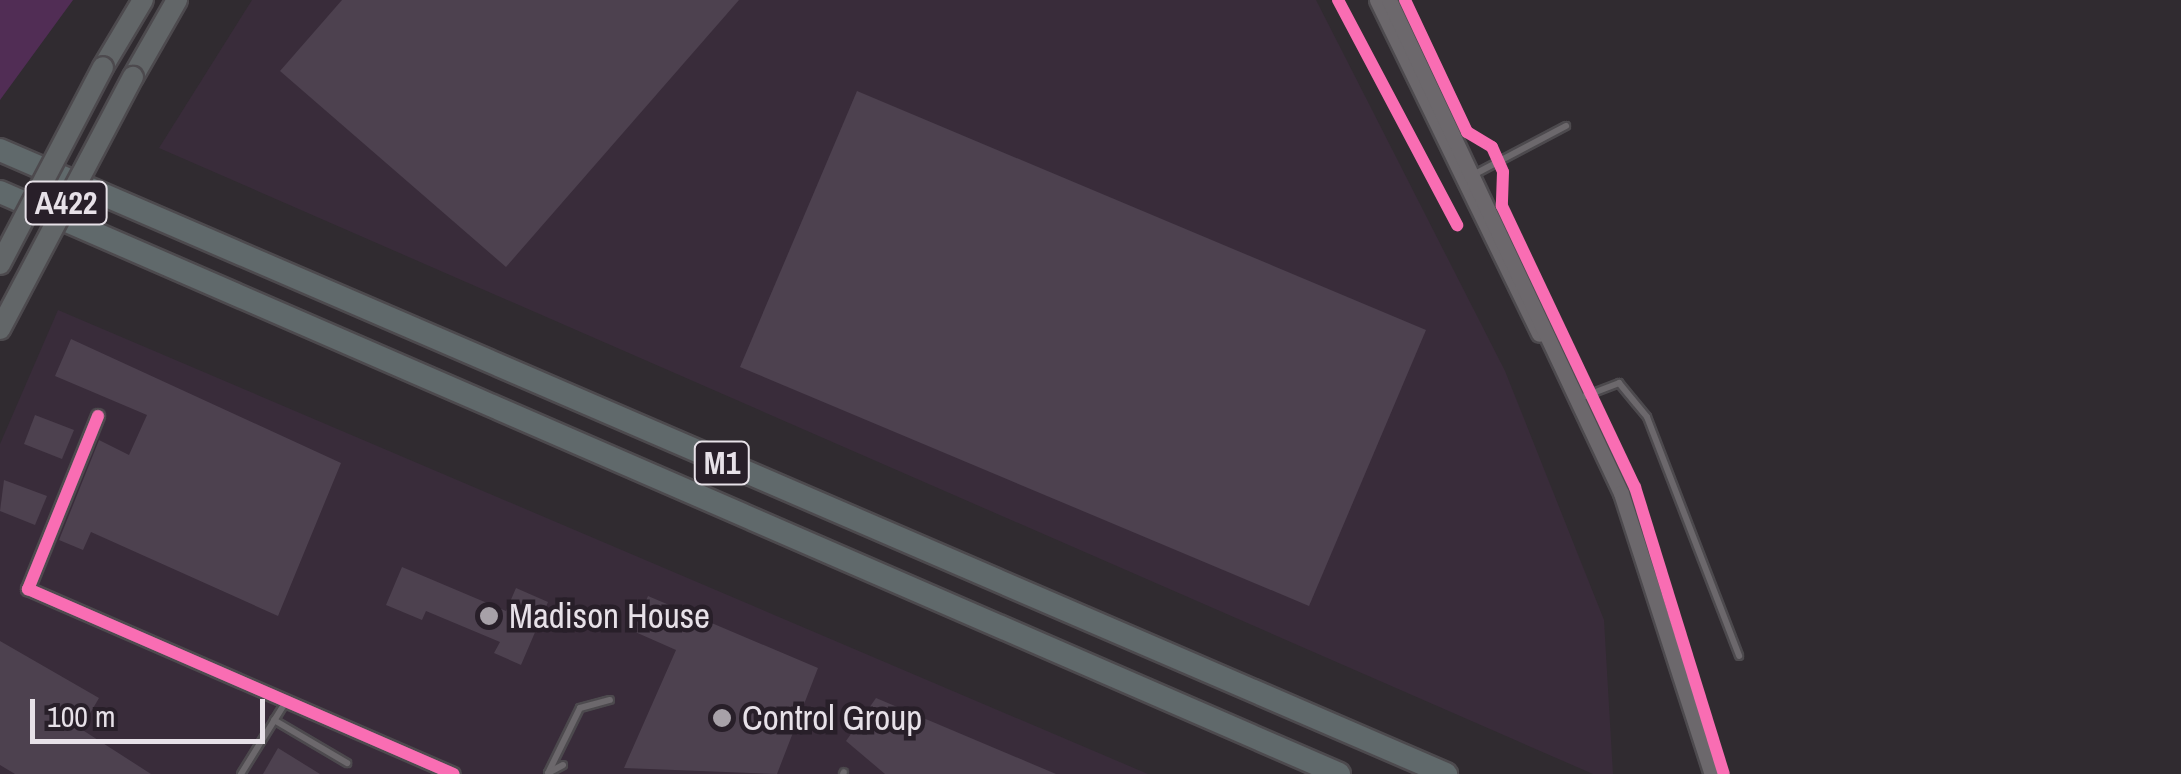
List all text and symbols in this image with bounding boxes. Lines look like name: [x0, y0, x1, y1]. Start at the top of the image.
road number: A422: [23, 176, 108, 230]
road number: M1: [692, 436, 752, 490]
place label: Madison House: [509, 595, 710, 637]
marker: Madison House: [478, 605, 500, 627]
scale bar: [35, 679, 270, 741]
text: 100 m: [47, 696, 115, 736]
place label: Control Group: [742, 697, 922, 739]
marker: Control Group: [711, 707, 733, 729]

